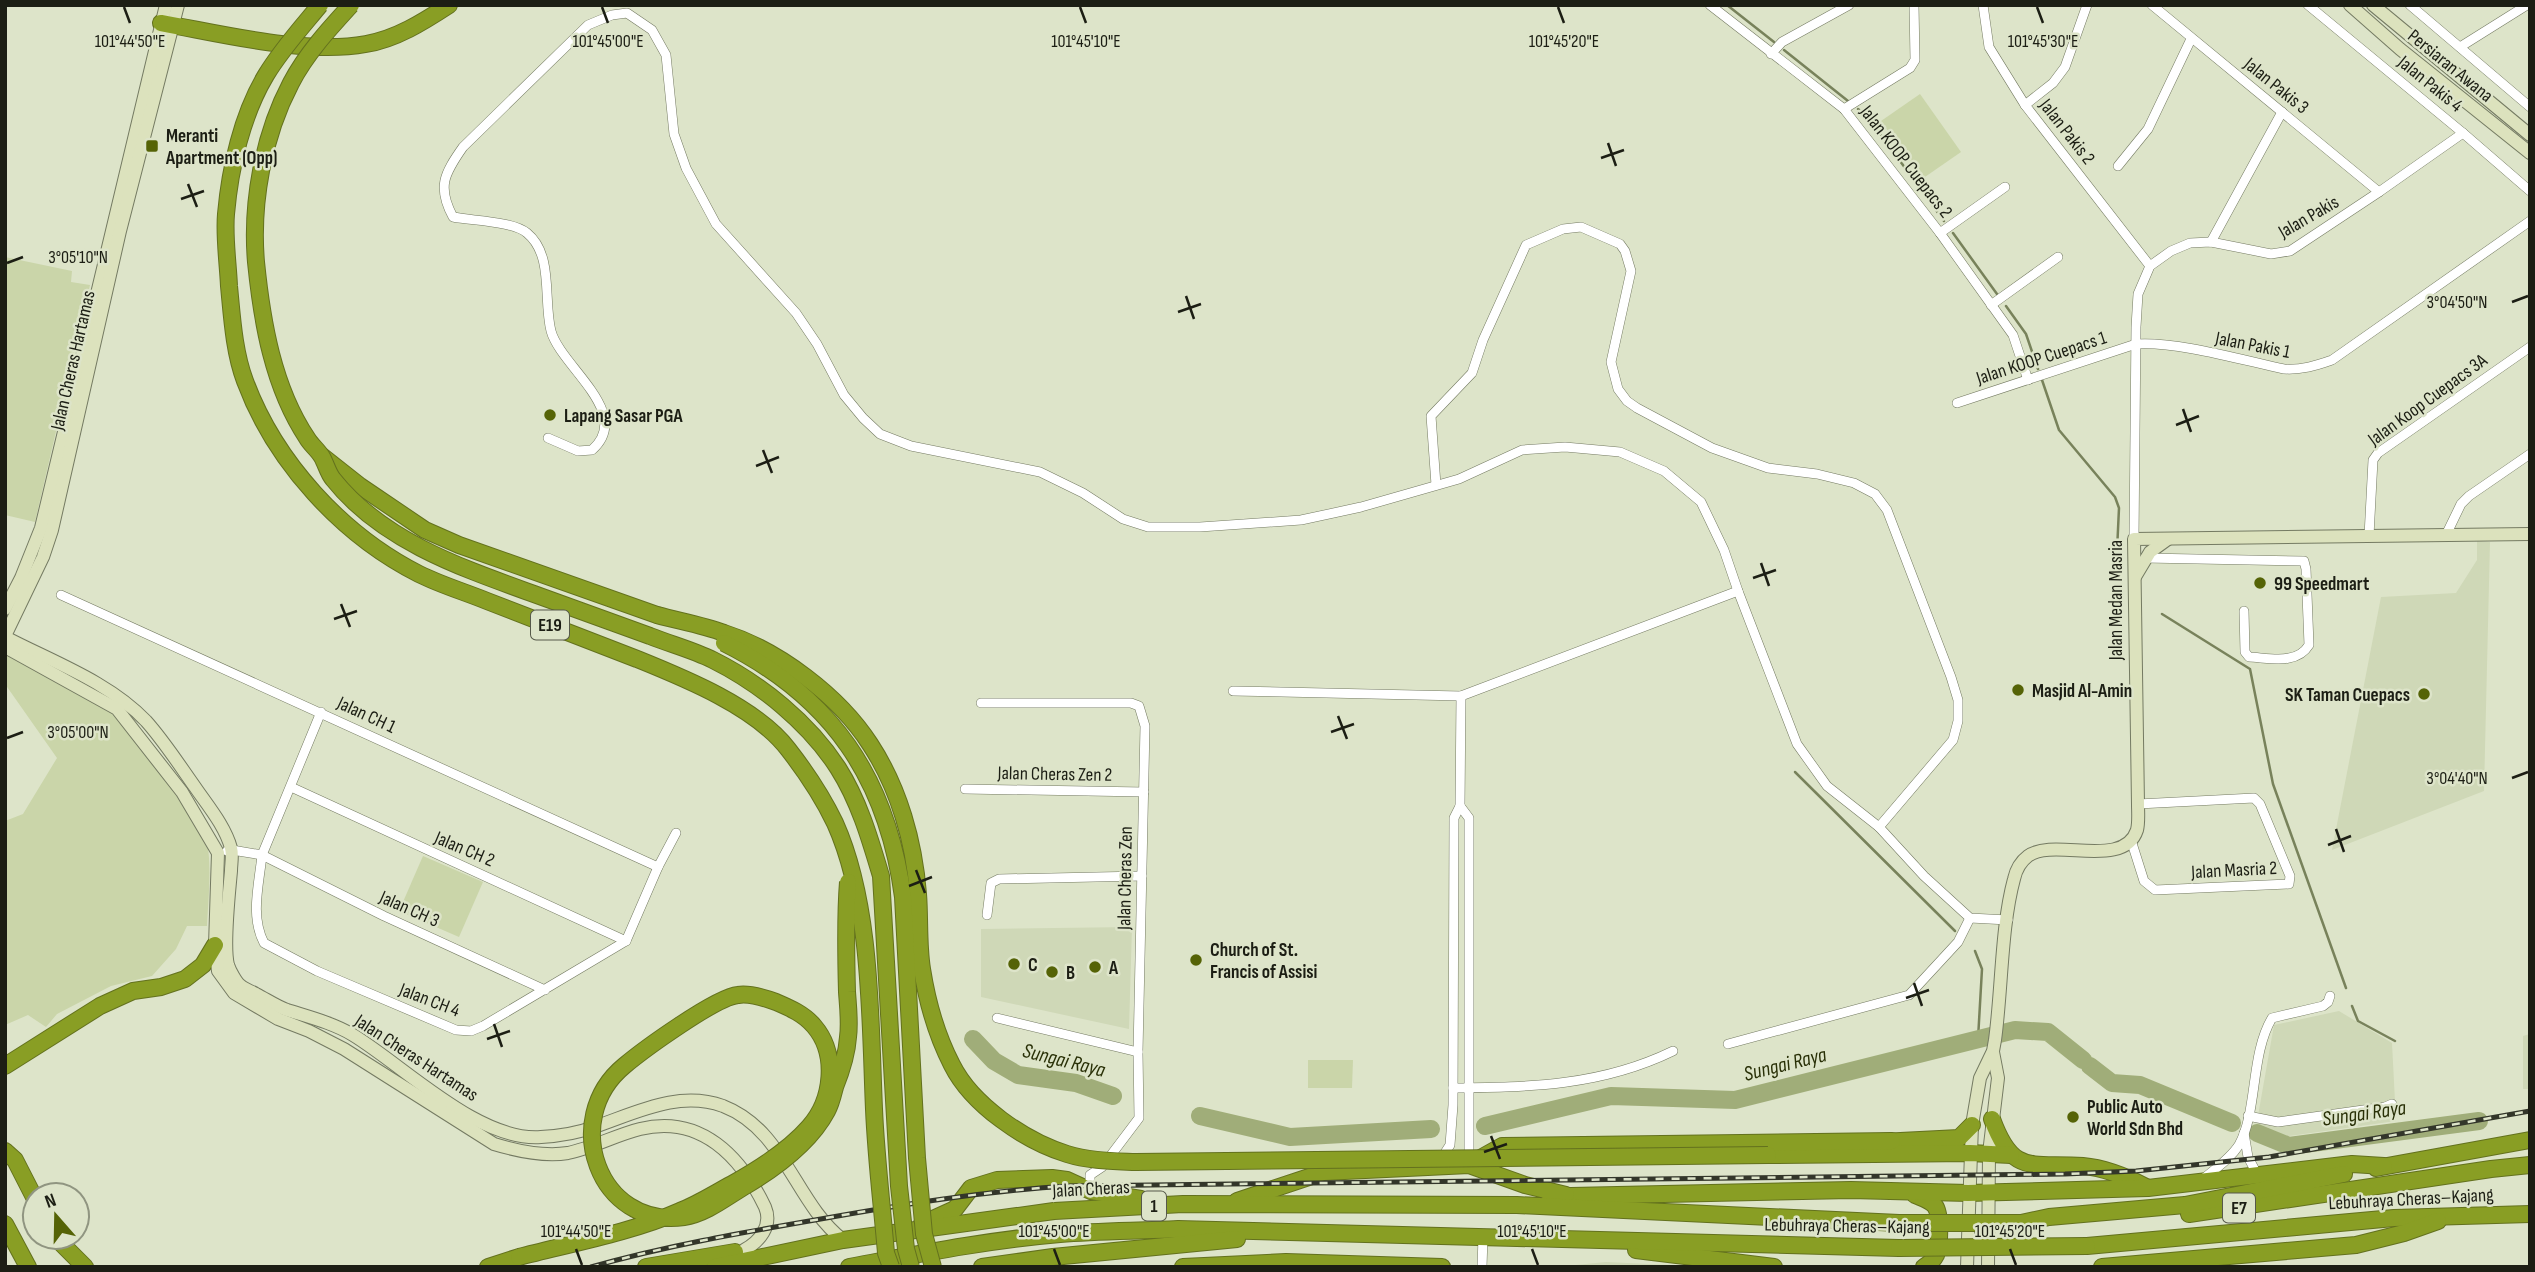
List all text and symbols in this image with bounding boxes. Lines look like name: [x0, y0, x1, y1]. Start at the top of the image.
street label: Persiaran Awana: [2403, 25, 2497, 108]
text: 101°44'50"E: [95, 31, 165, 52]
text: 101°45'00"E: [572, 31, 644, 52]
text: 101°45'10"E: [1051, 31, 1121, 52]
text: 101°45'20"E: [1529, 31, 1599, 52]
text: 101°45'30"E: [2008, 31, 2078, 52]
street label: Jalan Pakis 4: [2392, 50, 2467, 117]
street label: Jalan Pakis 3: [2238, 52, 2313, 119]
street label: Jalan Pakis 2: [2034, 94, 2100, 169]
street label: Jalan KOOP Cuepacs 2: [1854, 100, 1957, 223]
place label: Meranti Apartment (Opp): [165, 125, 277, 170]
marker: Meranti Apartment (Opp): [144, 138, 160, 154]
street label: Jalan Pakis: [2274, 191, 2343, 244]
text: 3°05'10"N: [48, 247, 108, 268]
street label: Jalan Cheras Hartamas: [46, 288, 101, 433]
text: 3°04'50"N: [2427, 292, 2487, 313]
street label: Jalan KOOP Cuepacs 1: [1973, 326, 2110, 391]
street label: Jalan Pakis 1: [2212, 327, 2292, 364]
street label: Jalan Koop Cuepacs 3A: [2363, 349, 2493, 452]
place label: Lapang Sasar PGA: [564, 405, 684, 428]
marker: Lapang Sasar PGA: [542, 407, 558, 423]
street label: Jalan Medan Masria: [2105, 540, 2128, 661]
place label: 99 Speedmart: [2274, 573, 2369, 596]
marker: 99 Speedmart: [2252, 575, 2268, 591]
road number: E19: [531, 610, 569, 640]
place label: Masjid Al-Amin: [2032, 680, 2132, 703]
marker: Masjid Al-Amin: [2010, 682, 2026, 698]
place label: SK Taman Cuepacs: [2285, 684, 2410, 707]
marker: SK Taman Cuepacs: [2416, 686, 2432, 702]
street label: Jalan CH 1: [333, 691, 400, 739]
text: 3°05'00"N: [47, 722, 109, 743]
street label: Jalan Cheras Zen 2: [996, 762, 1112, 787]
text: 3°04'40"N: [2426, 768, 2488, 789]
street label: Jalan CH 2: [430, 826, 498, 872]
street label: Jalan Cheras Zen: [1113, 826, 1138, 931]
street label: Jalan Masria 2: [2190, 857, 2278, 884]
street label: Jalan CH 3: [375, 886, 443, 933]
place label: Church of St. Francis of Assisi: [1210, 939, 1318, 984]
marker: Church of St. Francis of Assisi: [1188, 952, 1204, 968]
place label: C: [1028, 954, 1038, 977]
marker: C: [1006, 956, 1022, 972]
place label: A: [1108, 957, 1119, 980]
marker: A: [1087, 959, 1103, 975]
place label: B: [1066, 962, 1075, 985]
marker: B: [1044, 964, 1060, 980]
street label: Jalan CH 4: [395, 978, 463, 1022]
street label: Jalan Cheras Hartamas: [349, 1009, 482, 1107]
water label: Sungai Raya: [1020, 1038, 1108, 1083]
water label: Sungai Raya: [1741, 1042, 1830, 1087]
water label: Sungai Raya: [2321, 1095, 2408, 1132]
place label: Public Auto World Sdn Bhd: [2087, 1096, 2183, 1141]
marker: Public Auto World Sdn Bhd: [2065, 1109, 2081, 1125]
street label: Jalan Cheras: [1051, 1176, 1131, 1203]
north arrow: [21, 1181, 91, 1251]
street label: Lebuhraya Cheras–Kajang: [2328, 1184, 2495, 1215]
text: N: [42, 1189, 59, 1214]
road number: 1: [1142, 1191, 1166, 1220]
road number: E7: [2223, 1194, 2255, 1223]
street label: Lebuhraya Cheras–Kajang: [1764, 1214, 1930, 1239]
text: 101°44'50"E: [541, 1221, 611, 1242]
text: 101°45'00"E: [1018, 1221, 1090, 1242]
text: 101°45'10"E: [1497, 1221, 1567, 1242]
text: 101°45'20"E: [1975, 1221, 2045, 1242]

